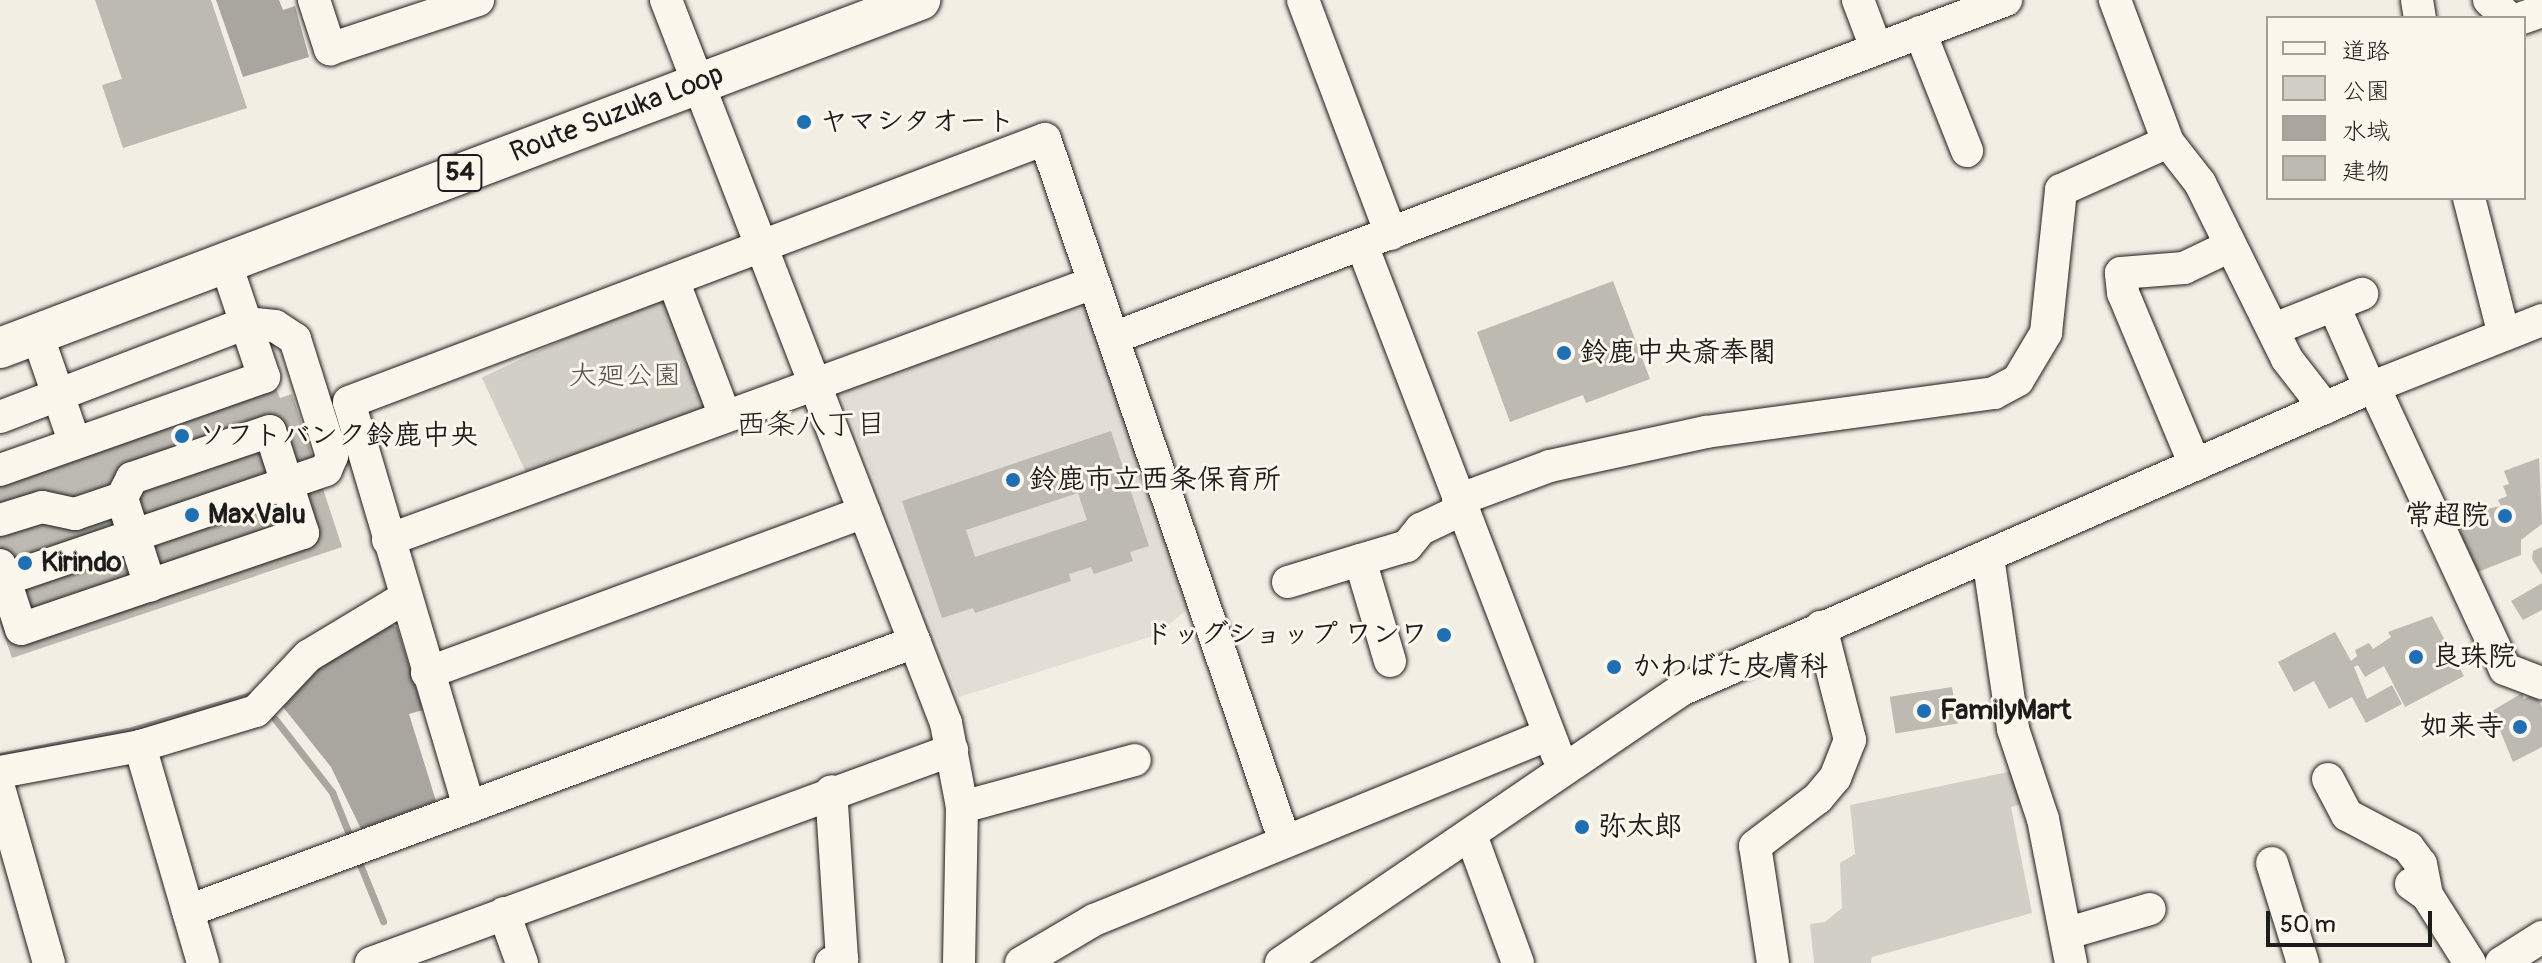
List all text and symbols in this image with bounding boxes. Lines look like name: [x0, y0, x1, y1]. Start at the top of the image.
legend: [2266, 16, 2526, 200]
text: 道路: [2342, 37, 2390, 66]
street label: Route Suzuka Loop: [506, 58, 728, 170]
text: 公園: [2342, 77, 2390, 106]
place label: ヤマシタオート: [820, 105, 1016, 139]
marker: ヤマシタオート: [795, 113, 813, 131]
text: 水域: [2342, 117, 2390, 146]
road number: 54: [436, 151, 484, 195]
text: 建物: [2342, 157, 2390, 186]
place label: 鈴鹿中央斎奉閣: [1580, 336, 1776, 370]
marker: 鈴鹿中央斎奉閣: [1555, 344, 1573, 362]
park label: 大廻公園: [569, 359, 681, 393]
district label: 西条八丁目: [736, 407, 886, 443]
place label: ソフトバンク鈴鹿中央: [198, 419, 478, 453]
marker: ソフトバンク鈴鹿中央: [173, 427, 191, 445]
place label: 鈴鹿市立西条保育所: [1029, 463, 1281, 497]
marker: 鈴鹿市立西条保育所: [1004, 471, 1022, 489]
place label: MaxValu: [208, 498, 306, 532]
place label: 常超院: [2405, 499, 2489, 533]
marker: MaxValu: [183, 506, 201, 524]
marker: 常超院: [2496, 507, 2514, 525]
place label: Kirindo: [41, 546, 122, 580]
marker: Kirindo: [16, 554, 34, 572]
place label: ドッグショップ ワンワ: [1142, 618, 1428, 652]
marker: ドッグショップ ワンワ: [1435, 626, 1453, 644]
place label: 良珠院: [2432, 640, 2516, 674]
marker: 良珠院: [2407, 648, 2425, 666]
place label: かわばた皮膚科: [1632, 650, 1828, 684]
marker: かわばた皮膚科: [1603, 656, 1625, 678]
place label: FamilyMart: [1940, 694, 2071, 728]
marker: FamilyMart: [1915, 702, 1933, 720]
place label: 如来寺: [2420, 710, 2504, 744]
marker: 如来寺: [2511, 718, 2529, 736]
place label: 弥太郎: [1598, 810, 1682, 844]
marker: 弥太郎: [1573, 818, 1591, 836]
scale bar: [2270, 895, 2436, 945]
text: 50 m: [2280, 910, 2336, 939]

